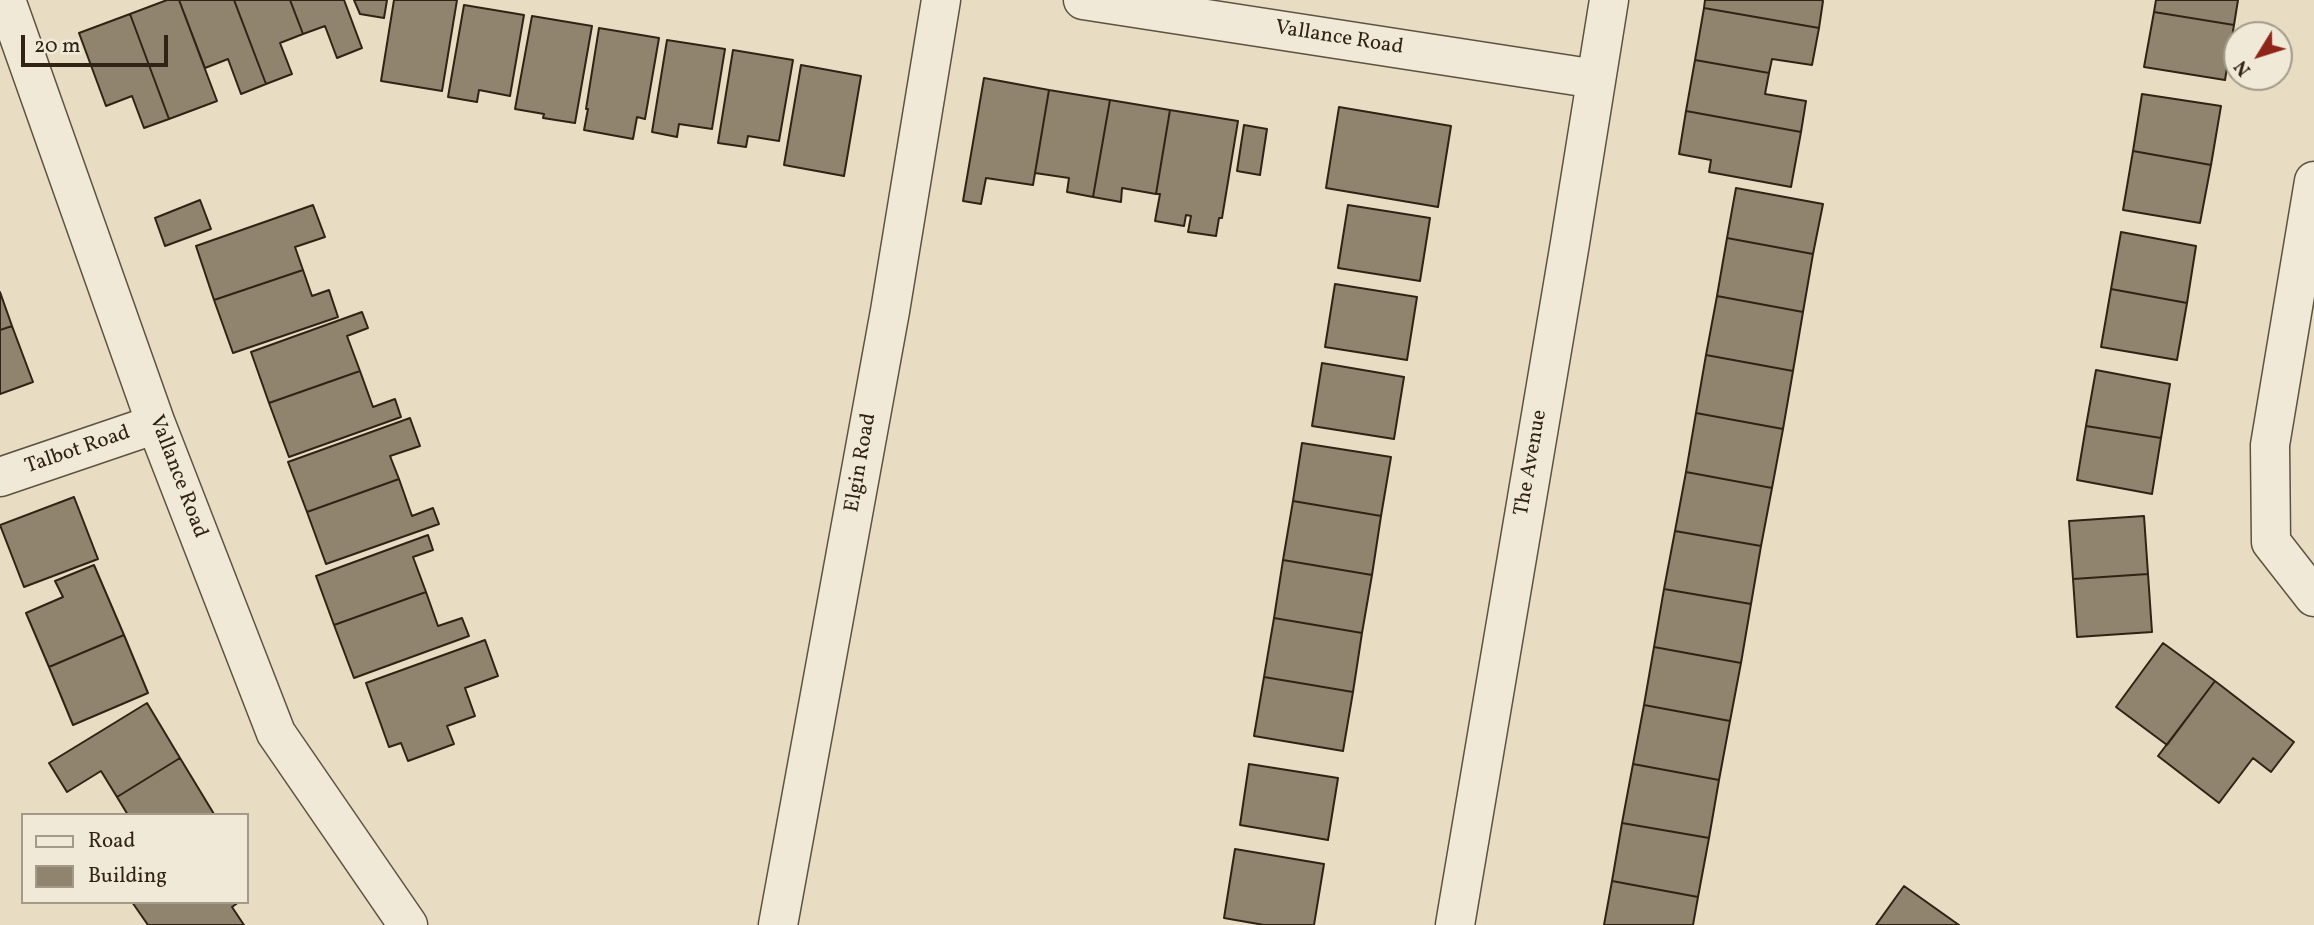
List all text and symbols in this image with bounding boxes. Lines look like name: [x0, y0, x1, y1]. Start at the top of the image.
street label: Vallance Road: [1273, 16, 1405, 62]
scale bar: [24, 21, 172, 65]
north arrow: [2223, 21, 2293, 91]
text: 20 m: [34, 32, 80, 61]
text: N: [2229, 54, 2258, 81]
street label: The Avenue: [1510, 408, 1554, 518]
street label: Vallance Road: [142, 412, 212, 542]
street label: Elgin Road: [841, 412, 883, 514]
street label: Talbot Road: [22, 421, 134, 481]
legend: [21, 813, 248, 904]
text: Road: [88, 827, 135, 856]
text: Building: [88, 862, 167, 891]

